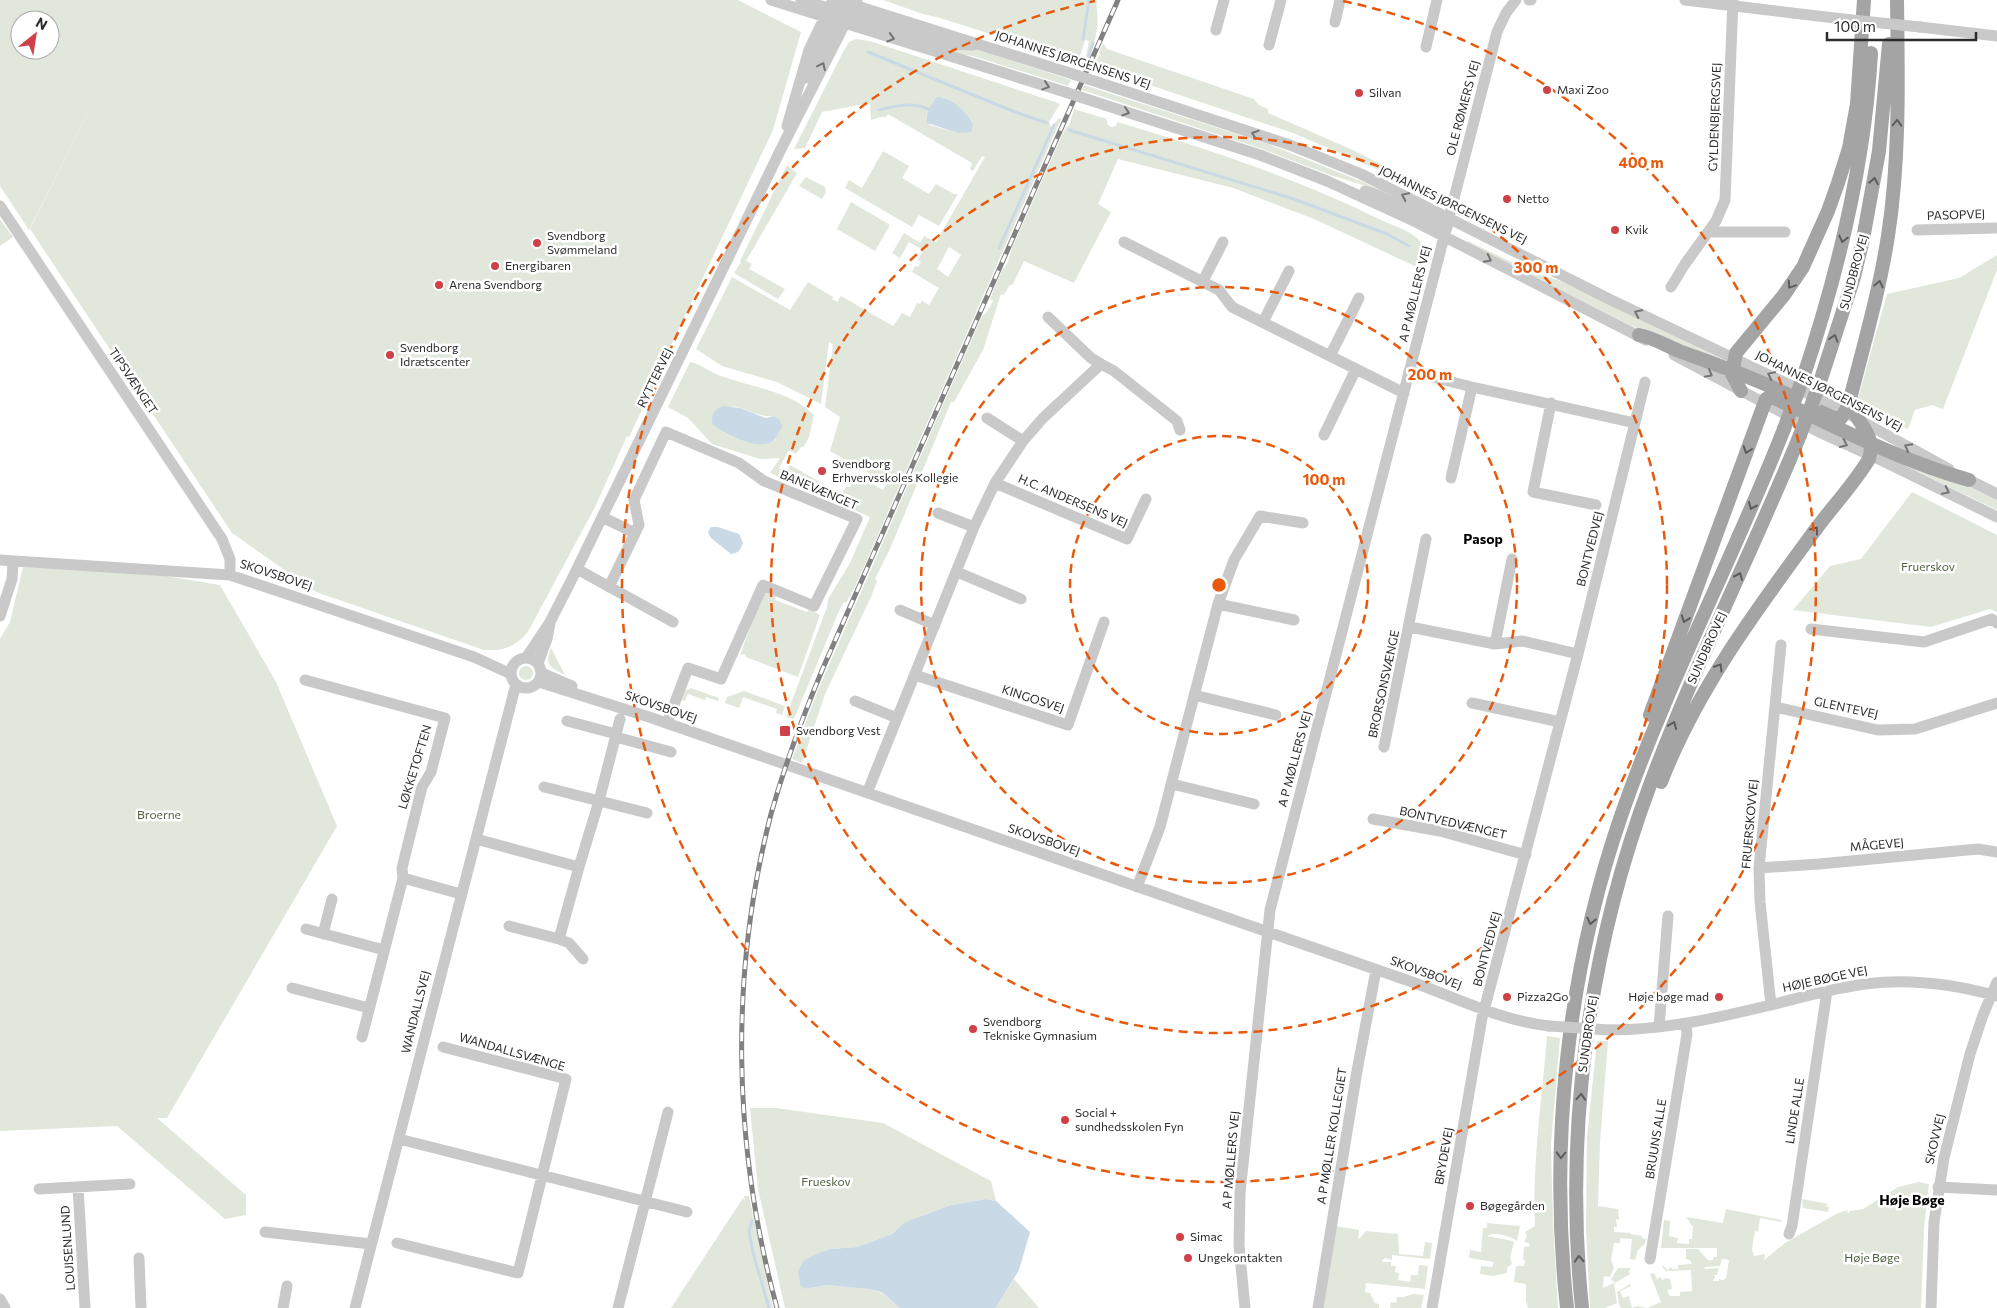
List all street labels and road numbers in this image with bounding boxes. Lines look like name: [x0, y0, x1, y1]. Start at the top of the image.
street label: JOHANNES JØRGENSENS VEJ: [993, 27, 1153, 92]
street label: OLE RØMERS VEJ: [1443, 58, 1482, 157]
street label: GYLDENBJERGSVEJ: [1705, 62, 1724, 172]
street label: JOHANNES JØRGENSENS VEJ: [1377, 162, 1530, 247]
street label: PASOPVEJ: [1927, 206, 1985, 223]
street label: SUNDBROVEJ: [1836, 232, 1871, 311]
street label: A P MØLLERS VEJ: [1395, 244, 1434, 344]
street label: TIPSVÆNGET: [107, 345, 161, 416]
street label: RYTTERVEJ: [634, 345, 675, 410]
street label: JOHANNES JØRGENSENS VEJ: [1753, 347, 1905, 434]
street label: BANEVÆNGET: [778, 466, 861, 512]
street label: H.C. ANDERSENS VEJ: [1016, 471, 1130, 530]
street label: BONTVEDVEJ: [1573, 510, 1606, 588]
street label: SKOVSBOVEJ: [238, 556, 314, 593]
street label: SUNDBROVEJ: [1684, 609, 1729, 686]
street label: BRORSONSVÆNGE: [1365, 629, 1401, 739]
street label: KINGOSVEJ: [1000, 681, 1066, 716]
street label: SKOVSBOVEJ: [623, 687, 699, 726]
street label: GLENTEVEJ: [1813, 693, 1880, 722]
street label: A P MØLLERS VEJ: [1275, 709, 1315, 808]
street label: LØKKETOFTEN: [395, 723, 434, 811]
street label: FRUERSKOVVEJ: [1738, 779, 1761, 869]
street label: BONTVEDVÆNGET: [1398, 803, 1508, 841]
street label: SKOVSBOVEJ: [1006, 820, 1082, 859]
street label: MÅGEVEJ: [1849, 835, 1905, 854]
street label: BONTVEDVEJ: [1469, 910, 1504, 988]
street label: SKOVSBOVEJ: [1388, 953, 1464, 992]
street label: HØJE BØGE VEJ: [1781, 962, 1869, 995]
street label: WANDALLSVEJ: [398, 969, 433, 1055]
street label: SUNDBROVEJ: [1575, 994, 1600, 1073]
street label: WANDALLSVÆNGE: [458, 1029, 567, 1073]
street label: A P MØLLER KOLLEGIET: [1313, 1066, 1349, 1205]
street label: LINDE ALLE: [1782, 1077, 1806, 1145]
street label: BRUUNS ALLE: [1642, 1098, 1668, 1180]
street label: A P MØLLERS VEJ: [1219, 1110, 1242, 1210]
street label: SKOVVEJ: [1921, 1112, 1948, 1166]
street label: BRYDEVEJ: [1431, 1126, 1456, 1186]
street label: LOUISENLUND: [57, 1205, 77, 1291]

